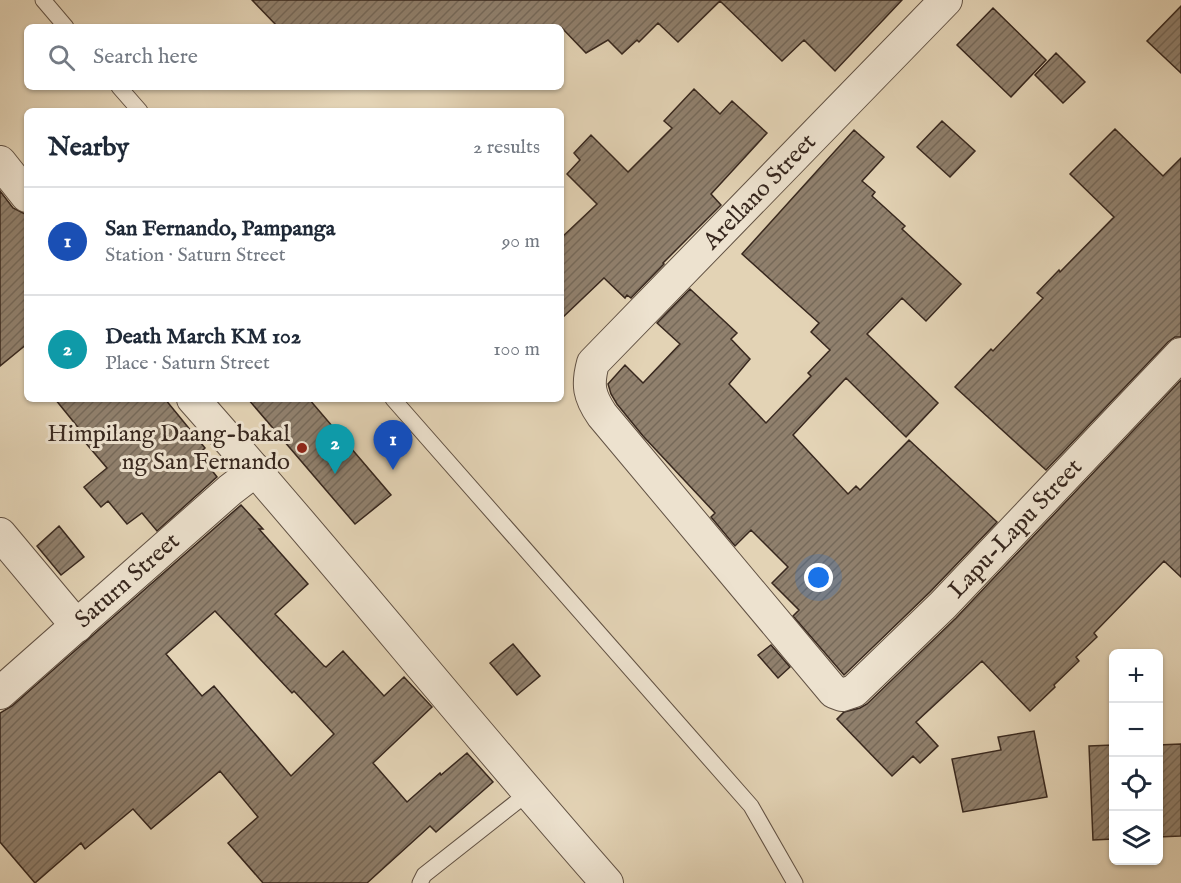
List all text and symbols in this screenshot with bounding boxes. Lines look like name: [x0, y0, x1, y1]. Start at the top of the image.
search box: [24, 24, 564, 90]
icon: search: [45, 41, 78, 74]
text: Search here: [93, 43, 198, 71]
street label: Arellano Street: [696, 127, 823, 257]
text: Nearby: [48, 131, 129, 164]
text: 2 results: [473, 135, 540, 160]
text: San Fernando, Pampanga: [105, 215, 335, 243]
text: 1: [64, 229, 71, 254]
text: 90 m: [502, 229, 540, 254]
text: Station · Saturn Street: [105, 243, 286, 268]
text: Death March KM 102: [105, 323, 301, 351]
text: 2: [63, 337, 72, 362]
text: 100 m: [493, 337, 540, 362]
text: Place · Saturn Street: [105, 351, 270, 376]
place label: Himpilang Daang-bakal ng San Fernando: [47, 419, 290, 478]
pin: 1: [374, 420, 412, 470]
pin: 2: [316, 424, 354, 474]
marker: Himpilang Daang-bakal ng San Fernando: [295, 441, 309, 455]
street label: Lapu-Lapu Street: [942, 452, 1089, 605]
street label: Saturn Street: [69, 526, 186, 635]
your location: [804, 563, 833, 592]
map controls: [1109, 649, 1163, 865]
button: +: [1109, 649, 1163, 703]
button: −: [1109, 703, 1163, 757]
button: locate: [1109, 757, 1163, 811]
button: layers: [1109, 811, 1163, 865]

